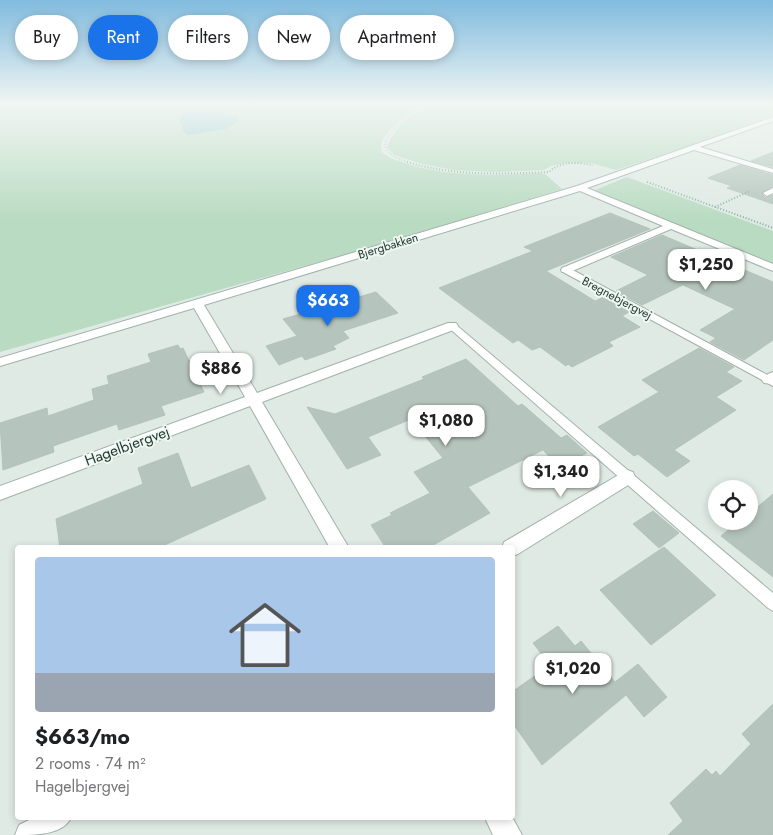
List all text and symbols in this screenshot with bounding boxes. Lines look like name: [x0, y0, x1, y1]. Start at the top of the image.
chip: Buy: [15, 15, 78, 60]
chip: Rent: [88, 15, 158, 60]
chip: Filters: [168, 15, 248, 60]
chip: New: [258, 15, 330, 60]
chip: Apartment: [340, 15, 454, 60]
street label: Bjergbakken: [356, 228, 420, 264]
pin: $1,250: [665, 248, 747, 291]
text: $1,250: [679, 253, 733, 276]
street label: Bregnebjergvej: [579, 272, 655, 324]
pin: $663: [298, 284, 358, 327]
text: $663: [307, 289, 349, 312]
pin: $886: [191, 352, 251, 395]
text: $886: [201, 357, 241, 380]
pin: $1,080: [405, 404, 487, 447]
text: $1,080: [419, 409, 473, 432]
street label: Hagelbjergvej: [81, 420, 173, 472]
pin: $1,340: [520, 456, 602, 498]
text: $1,340: [534, 460, 588, 483]
map controls: [708, 480, 758, 530]
button: locate: [708, 480, 758, 530]
icon: home: [220, 590, 310, 680]
pin: $1,020: [532, 652, 614, 695]
text: $1,020: [546, 657, 600, 680]
text: $663/mo: [35, 722, 130, 752]
text: 2 rooms · 74 m²: [35, 752, 146, 775]
text: Hagelbjergvej: [35, 775, 130, 798]

